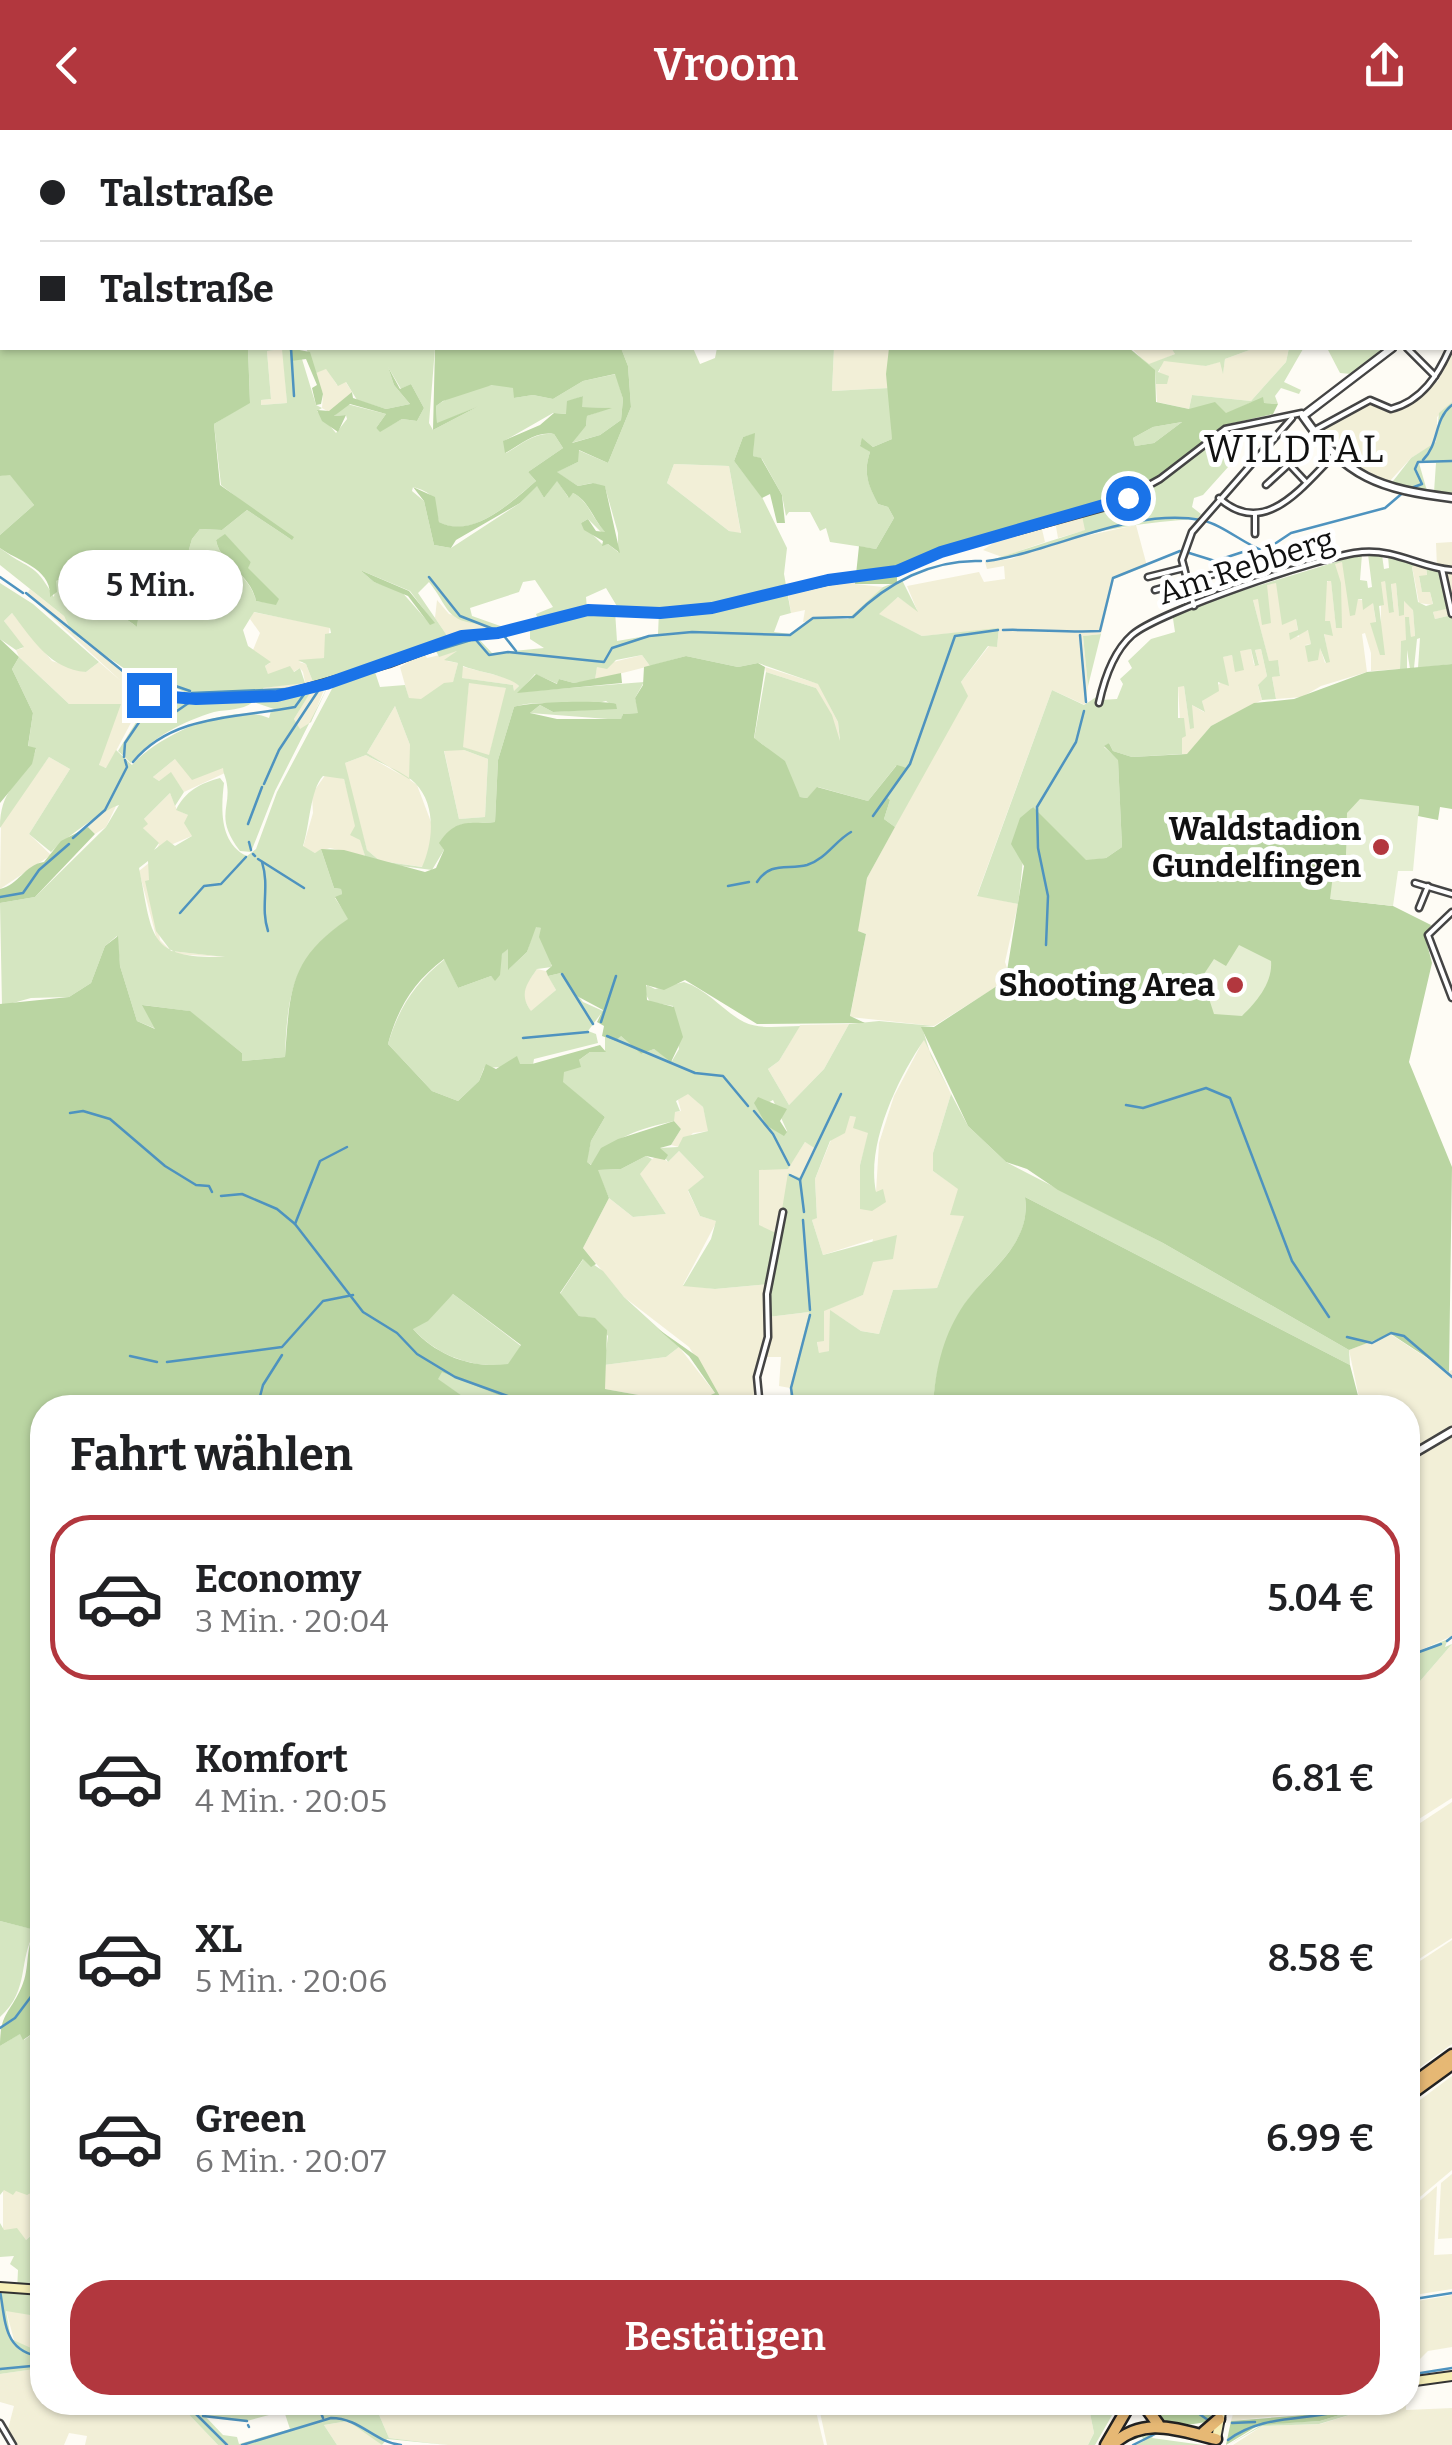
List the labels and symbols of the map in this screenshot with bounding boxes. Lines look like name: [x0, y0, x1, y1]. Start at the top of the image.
district label: WILDTAL: [1204, 426, 1386, 472]
route start: [1106, 476, 1151, 521]
street label: Am Rebberg: [1153, 520, 1339, 612]
callout: 5 Min.: [56, 550, 242, 620]
route end: [127, 673, 172, 718]
place label: Waldstadion Gundelfingen: [1152, 810, 1361, 885]
marker: Waldstadion Gundelfingen: [1370, 836, 1392, 858]
place label: Shooting Area: [999, 966, 1215, 1004]
marker: Shooting Area: [1224, 974, 1246, 996]

